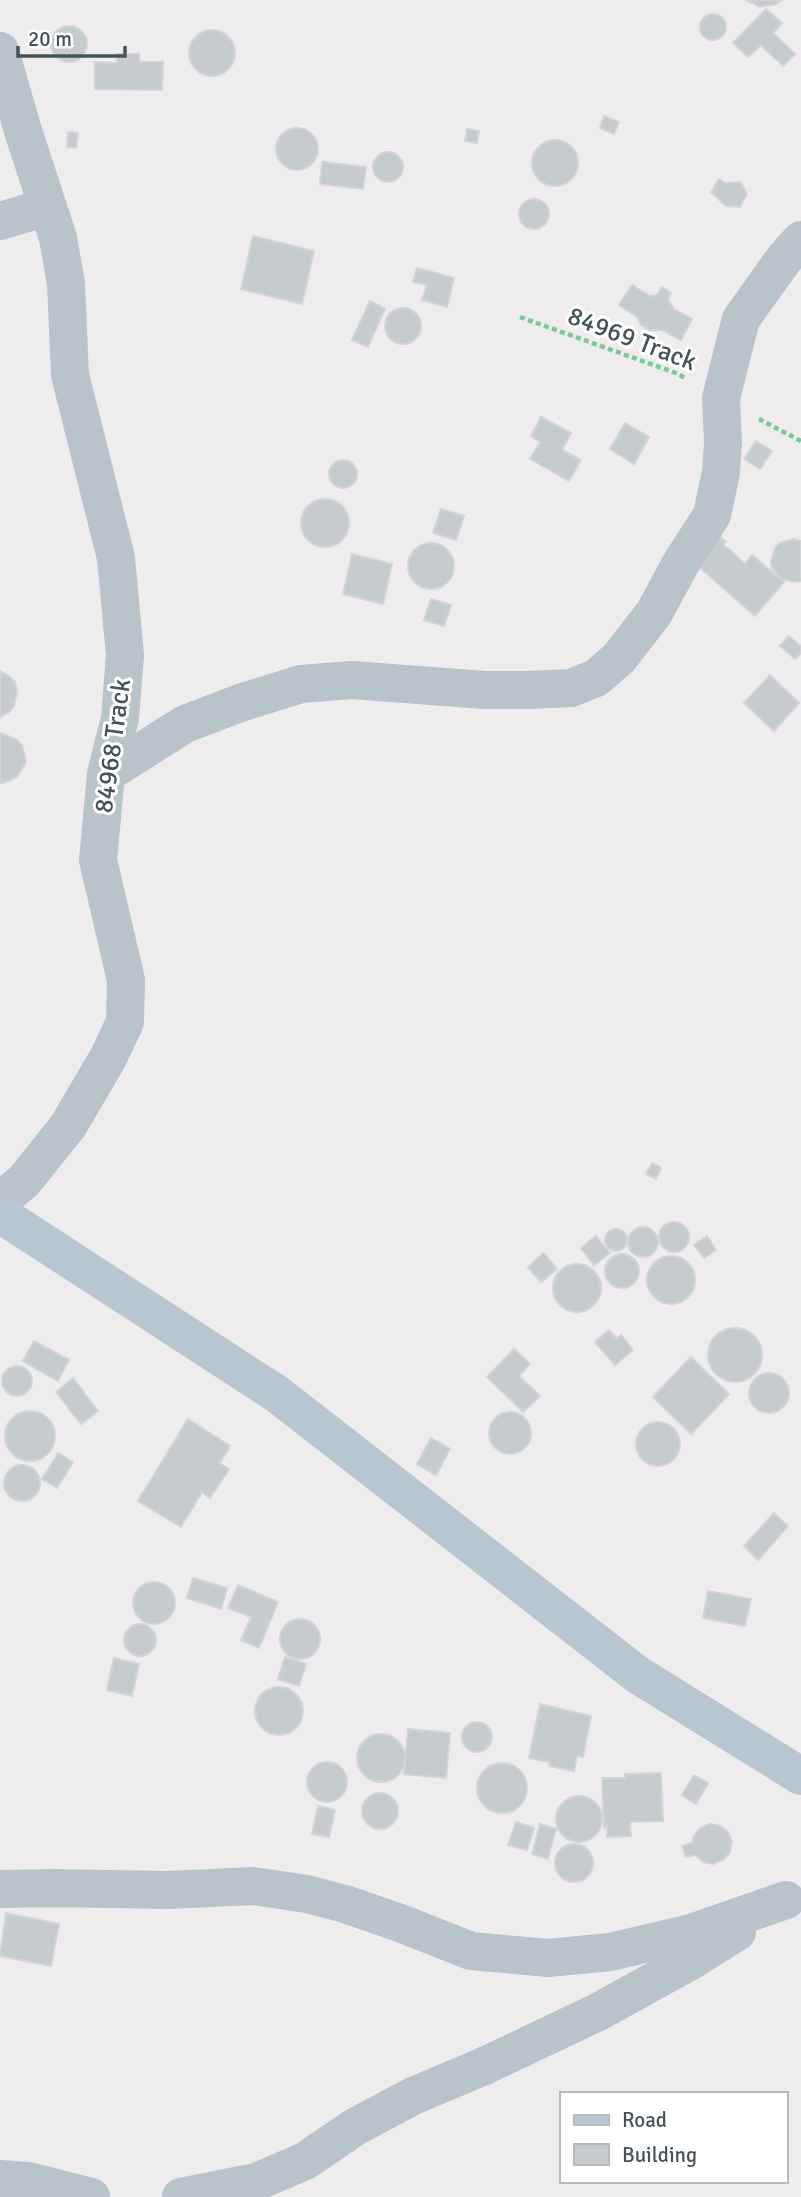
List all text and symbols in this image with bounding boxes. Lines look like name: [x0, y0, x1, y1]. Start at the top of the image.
scale bar: [18, 14, 124, 58]
text: 20 m: [28, 26, 72, 52]
street label: 84969 Track: [563, 300, 701, 378]
street label: 84968 Track: [88, 677, 138, 815]
legend: [560, 2092, 787, 2183]
text: Road: [622, 2107, 667, 2133]
text: Building: [622, 2142, 697, 2168]

